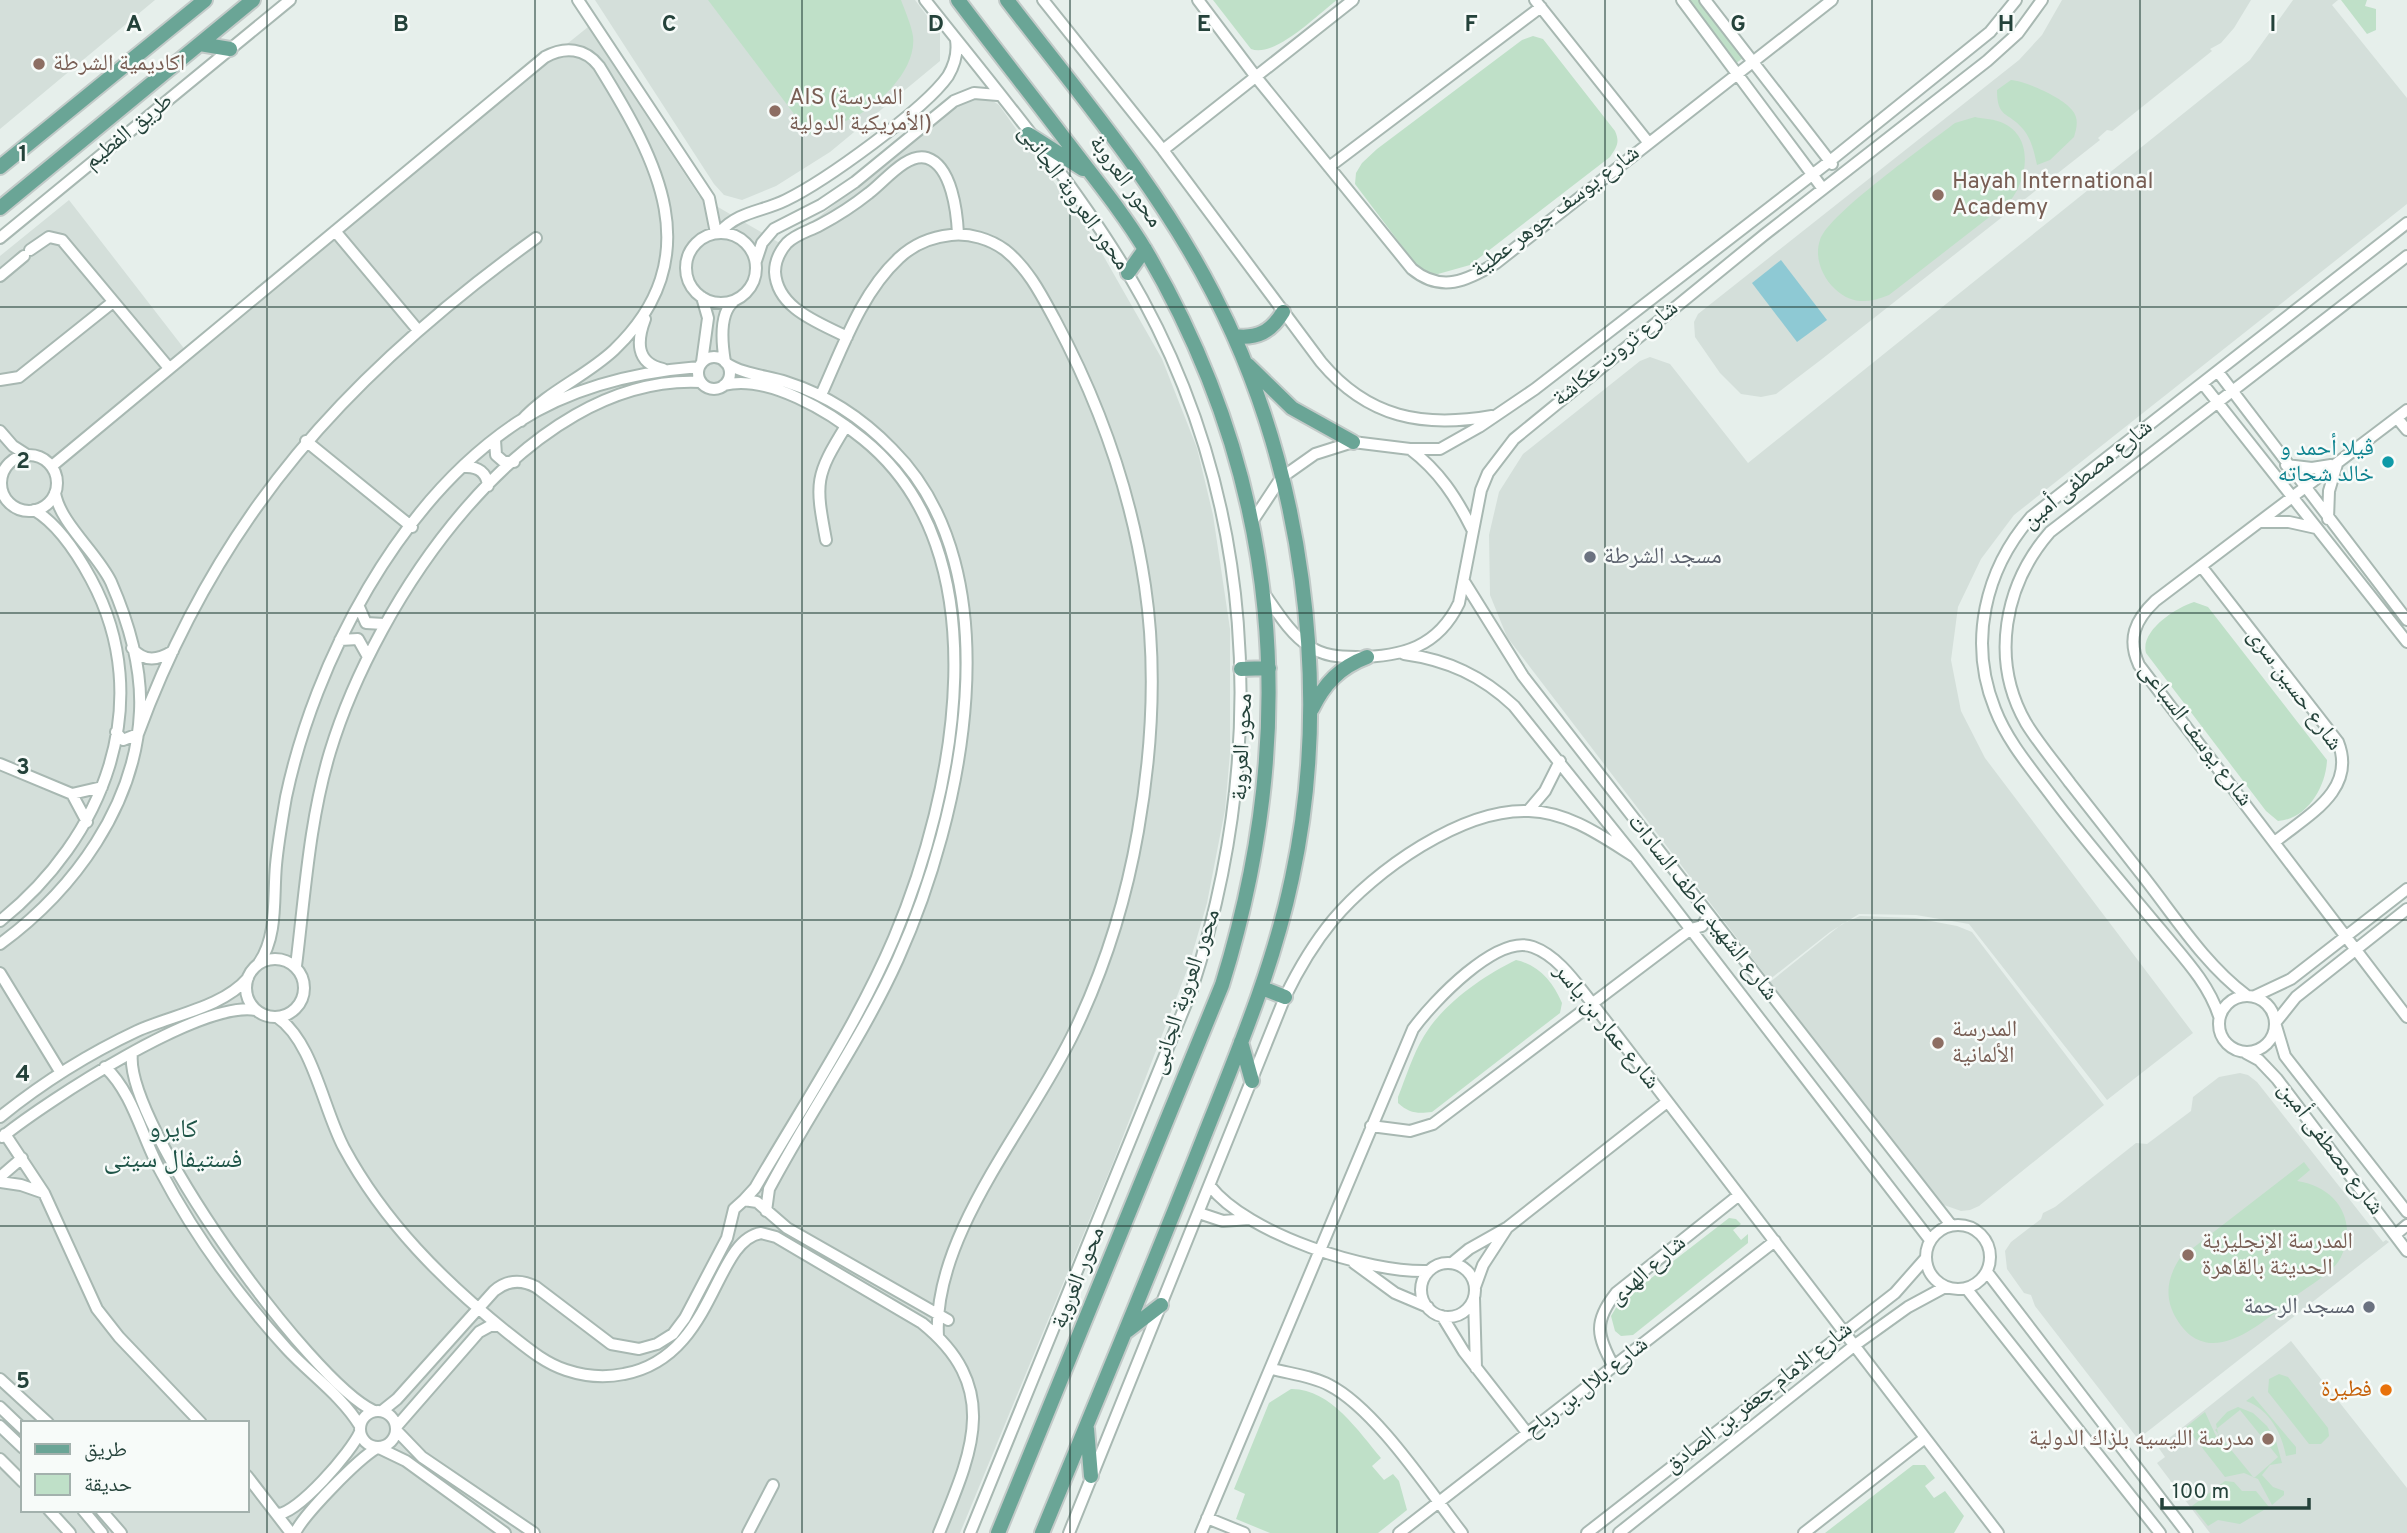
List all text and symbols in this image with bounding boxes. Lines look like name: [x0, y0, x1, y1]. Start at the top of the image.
text: A: [126, 11, 142, 40]
text: B: [393, 11, 409, 40]
text: C: [662, 11, 676, 40]
text: D: [928, 11, 944, 40]
text: E: [1197, 11, 1211, 40]
text: F: [1464, 11, 1478, 40]
text: G: [1730, 11, 1746, 40]
text: H: [1998, 11, 2014, 40]
text: I: [2270, 11, 2276, 40]
place label: اكاديمية الشرطة: [53, 50, 185, 79]
marker: اكاديمية الشرطة: [31, 56, 47, 72]
place label: AIS (المدرسة الأمريكية الدولية): [789, 84, 932, 139]
street label: طريق الفطيم: [78, 87, 180, 177]
marker: AIS (المدرسة الأمريكية الدولية): [767, 103, 783, 119]
street label: محور العروبة الجانبى: [1010, 119, 1136, 277]
street label: محور العروبة: [1082, 130, 1168, 234]
street label: شارع يوسف جوهر عطية: [1466, 139, 1646, 285]
text: 1: [18, 141, 28, 170]
place label: Hayah International Academy: [1952, 168, 2153, 223]
marker: Hayah International Academy: [1930, 187, 1946, 203]
street label: شارع ثروت عكاشة: [1547, 294, 1685, 414]
street label: شارع مصطفى أمين: [2016, 412, 2159, 537]
place label: ڤيلا أحمد و خالد شحاته: [2278, 433, 2374, 490]
text: 2: [16, 448, 30, 477]
marker: ڤيلا أحمد و خالد شحاته: [2380, 454, 2396, 470]
place label: مسجد الشرطة: [1604, 543, 1722, 572]
marker: مسجد الشرطة: [1582, 549, 1598, 565]
street label: شارع حسين سرى: [2240, 623, 2348, 757]
street label: شارع يوسف السباعى: [2131, 657, 2259, 813]
street label: محور العروبة: [1226, 693, 1260, 801]
text: 3: [16, 754, 30, 783]
street label: شارع الشهيد عاطف السادات: [1620, 809, 1784, 1007]
street label: محور العروبة الجانبى: [1144, 905, 1228, 1079]
street label: شارع عمار بن ياسر: [1546, 957, 1666, 1096]
place label: المدرسة الألمانية: [1952, 1016, 2017, 1071]
marker: المدرسة الألمانية: [1930, 1035, 1946, 1051]
text: 4: [16, 1061, 30, 1090]
street label: شارع مصطفى أمين: [2270, 1075, 2391, 1222]
district label: كايرو فستيفال سيتى: [104, 1114, 242, 1177]
street label: محور العروبة: [1045, 1223, 1113, 1333]
place label: المدرسة الإنجليزية الحديثة بالقاهرة: [2202, 1228, 2353, 1283]
street label: شارع الهدى: [1603, 1229, 1693, 1313]
marker: المدرسة الإنجليزية الحديثة بالقاهرة: [2180, 1247, 2196, 1263]
place label: مسجد الرحمة: [2243, 1293, 2355, 1322]
marker: مسجد الرحمة: [2361, 1299, 2377, 1315]
street label: شارع الامام جعفر بن الصادق: [1659, 1316, 1859, 1480]
street label: شارع بلال بن رباح: [1519, 1331, 1655, 1445]
text: 5: [16, 1368, 30, 1397]
place label: فطيرة: [2321, 1376, 2372, 1405]
marker: فطيرة: [2378, 1382, 2394, 1398]
legend: [21, 1421, 248, 1512]
place label: مدرسة الليسيه بلزاك الدولية: [2029, 1425, 2254, 1454]
marker: مدرسة الليسيه بلزاك الدولية: [2260, 1431, 2276, 1447]
text: طريق: [84, 1437, 127, 1464]
scale bar: [2162, 1466, 2309, 1510]
text: حديقة: [84, 1472, 132, 1499]
text: 100 m: [2172, 1479, 2229, 1506]

